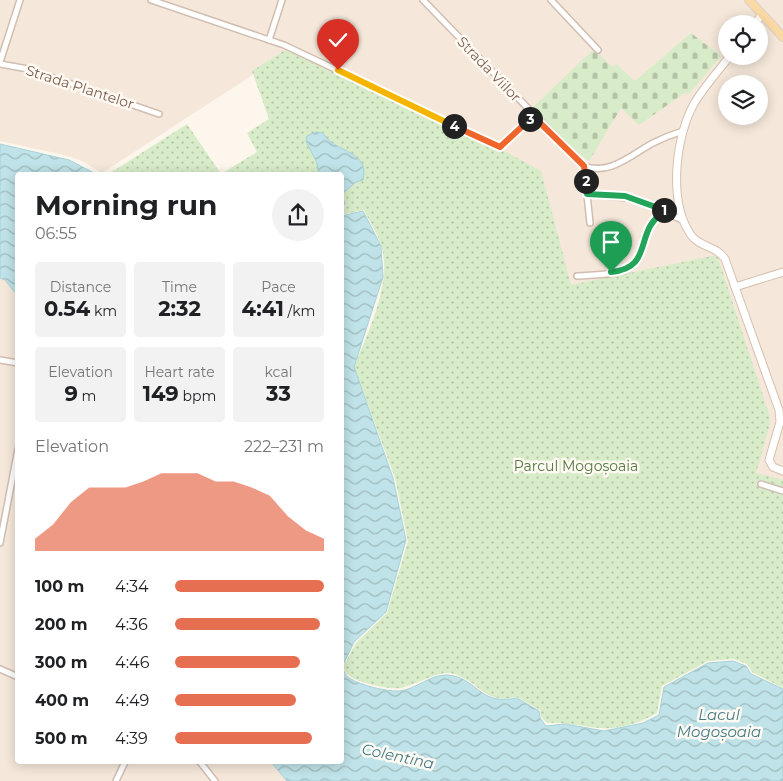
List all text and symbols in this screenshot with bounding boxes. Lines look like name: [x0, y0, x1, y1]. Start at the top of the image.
map controls: [718, 15, 768, 125]
button: locate: [718, 15, 768, 65]
pin: [317, 19, 359, 70]
icon: check: [324, 26, 352, 54]
street label: Strada Viilor: [453, 32, 525, 106]
street label: Strada Plantelor: [24, 61, 137, 113]
button: layers: [718, 75, 768, 125]
pin: 3: [518, 106, 542, 132]
text: 3: [526, 110, 535, 128]
pin: 4: [442, 114, 466, 138]
text: 4: [450, 117, 459, 135]
pin: 2: [574, 168, 598, 194]
text: 2: [582, 172, 591, 190]
text: Morning run: [35, 188, 217, 222]
button: share: [272, 189, 324, 241]
pin: 1: [652, 198, 676, 222]
text: 1: [662, 201, 667, 219]
pin: [590, 221, 632, 272]
text: 06:55: [35, 224, 77, 243]
icon: arrive: [597, 228, 625, 256]
text: Distance: [50, 278, 111, 296]
text: Time: [162, 278, 197, 296]
text: Pace: [261, 278, 296, 296]
text: 0.54: [44, 296, 90, 321]
text: 2:32: [158, 296, 201, 321]
text: 4:41: [242, 296, 284, 321]
text: km: [90, 302, 117, 320]
text: /km: [284, 302, 315, 320]
text: Elevation: [48, 363, 113, 381]
text: Heart rate: [144, 363, 215, 381]
text: kcal: [265, 363, 292, 381]
text: 9: [65, 381, 78, 406]
text: 149: [143, 381, 179, 406]
text: 33: [266, 381, 291, 406]
text: m: [78, 387, 96, 405]
text: bpm: [179, 387, 216, 405]
text: Elevation: [35, 437, 109, 456]
text: 222–231 m: [244, 437, 324, 456]
park label: Parcul Mogoșoaia: [514, 457, 638, 476]
text: 100 m: [35, 577, 84, 596]
text: 4:34: [115, 577, 149, 596]
text: 200 m: [35, 615, 87, 634]
text: 4:36: [115, 615, 148, 634]
text: 300 m: [35, 653, 88, 672]
text: 4:46: [115, 653, 149, 672]
text: 400 m: [35, 691, 89, 710]
text: 4:49: [115, 691, 149, 710]
water label: Lacul Mogoșoaia: [677, 705, 761, 741]
text: 500 m: [35, 729, 88, 748]
text: 4:39: [115, 729, 148, 748]
water label: Colentina: [360, 739, 436, 773]

